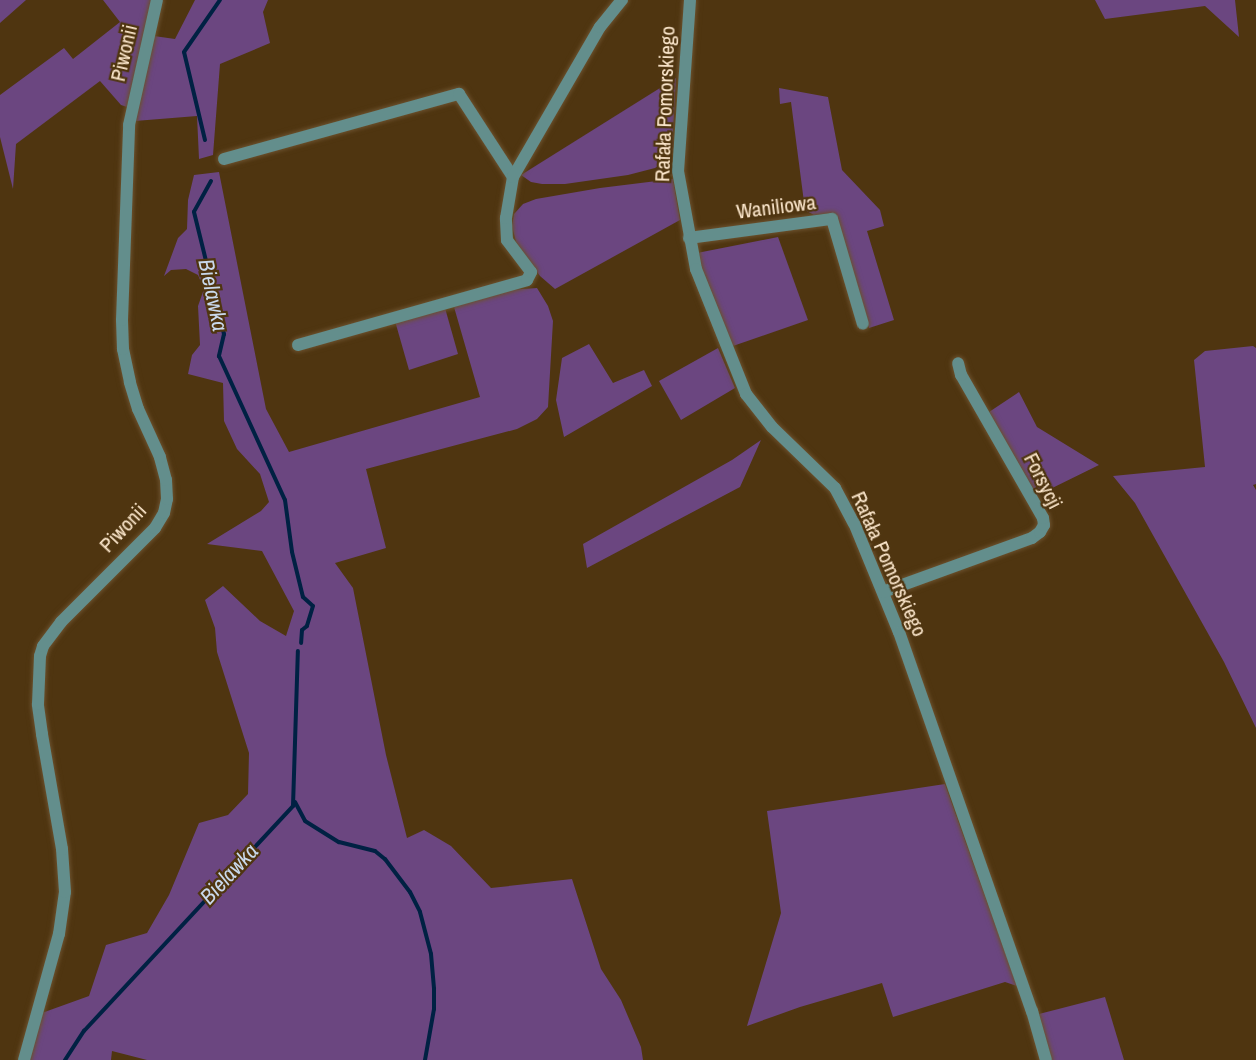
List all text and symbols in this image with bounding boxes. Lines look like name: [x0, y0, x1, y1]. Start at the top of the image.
street label: Piwonii: [105, 22, 143, 84]
street label: Rafała Pomorskiego: [650, 26, 680, 182]
street label: Waniliowa: [735, 190, 817, 224]
water label: Bielawka: [192, 256, 234, 334]
street label: Forsycji: [1018, 449, 1068, 513]
street label: Rafała Pomorskiego: [846, 488, 932, 640]
street label: Piwonii: [94, 498, 152, 558]
water label: Bielawka: [194, 838, 264, 910]

